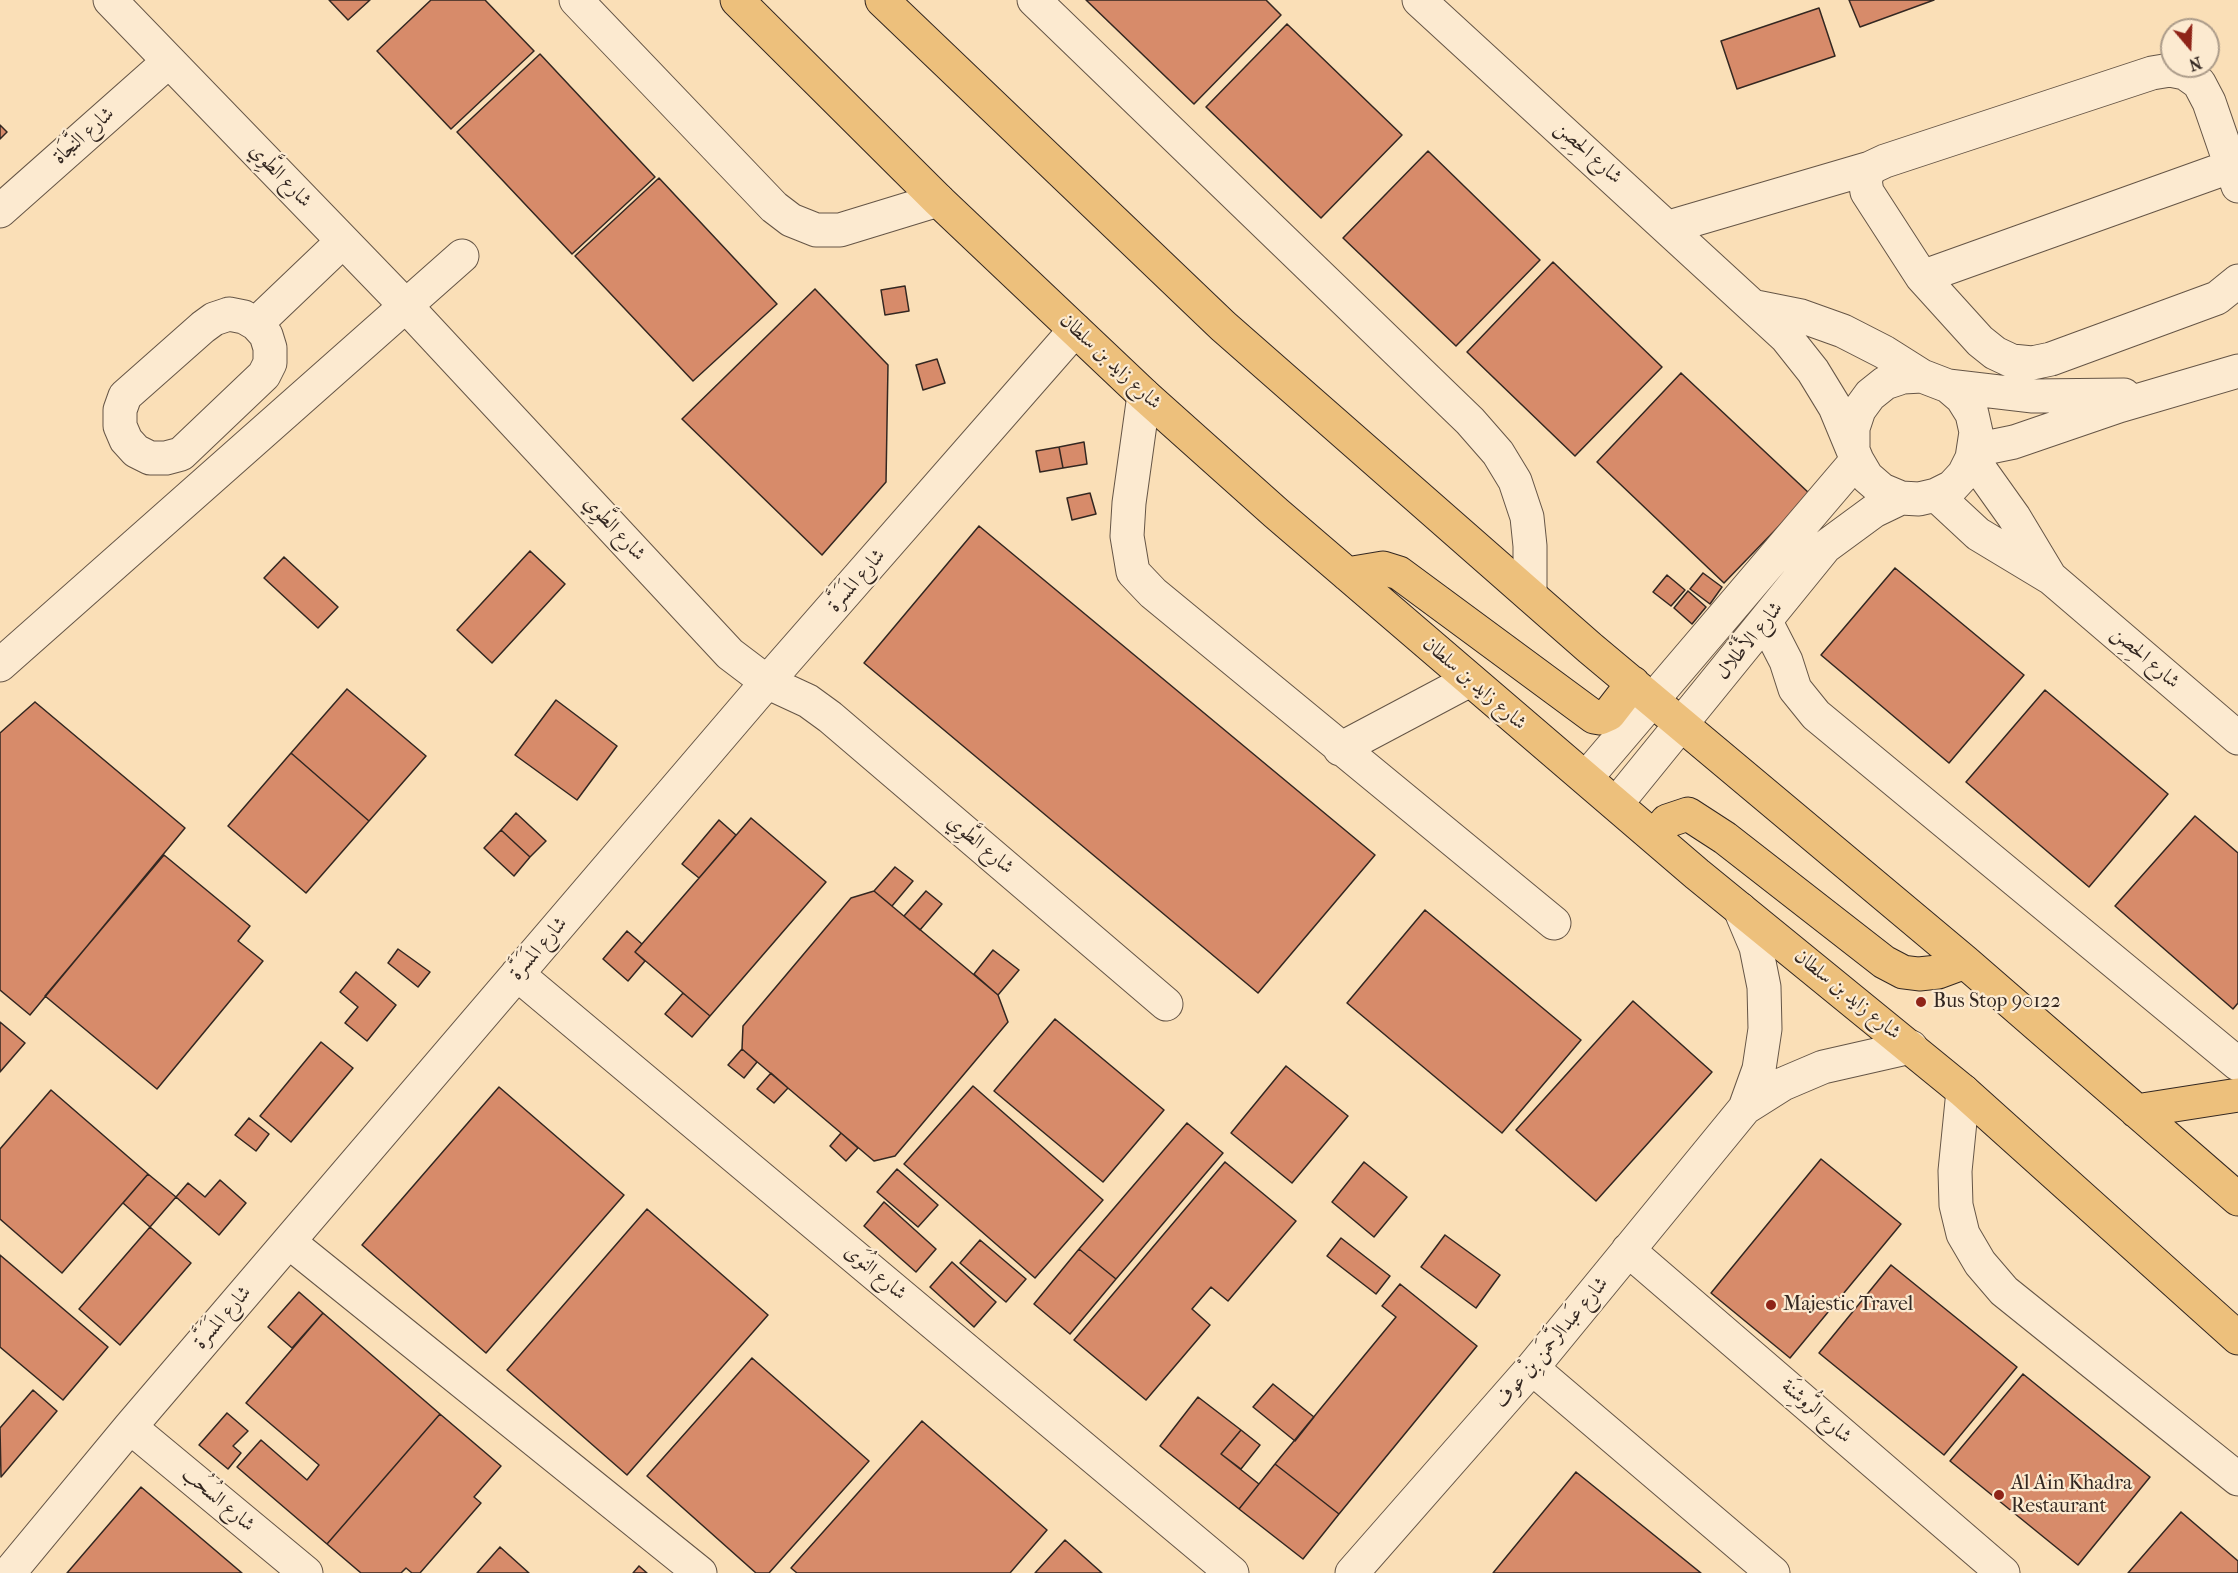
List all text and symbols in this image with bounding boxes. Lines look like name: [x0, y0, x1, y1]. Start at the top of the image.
north arrow: [2160, 18, 2220, 78]
text: N: [2187, 53, 2204, 75]
street label: شارع النَّجَاة: [48, 102, 120, 170]
street label: شارع الحِصِن: [1549, 116, 1627, 190]
street label: شارع الطَّوِي: [244, 139, 316, 213]
street label: شارع زايد بن سلطان: [1054, 309, 1166, 415]
street label: شارع الطَّوِي: [578, 492, 650, 566]
street label: شارع المَسَرَّة: [823, 544, 891, 618]
street label: شارع الأَطْلال: [1711, 597, 1789, 685]
street label: شارع الحِصِن: [2106, 622, 2184, 694]
street label: شارع زايد بن سلطان: [1417, 632, 1531, 736]
street label: شارع الطَّوِي: [942, 810, 1018, 880]
street label: شارع المَسَرَّة: [505, 912, 573, 986]
street label: شارع زايد بن سلطان: [1789, 945, 1905, 1045]
place label: Bus Stop 90122: [1933, 990, 2061, 1014]
marker: Bus Stop 90122: [1914, 995, 1928, 1009]
street label: شارع النُوَى: [839, 1240, 911, 1306]
street label: شارع عَبدالرَّحمَن بِنْ عوف: [1490, 1273, 1614, 1413]
street label: شارع المَسَرَّة: [189, 1281, 257, 1355]
place label: Majestic Travel: [1783, 1293, 1913, 1317]
marker: Majestic Travel: [1764, 1298, 1778, 1312]
street label: شارع الرُّوشِنَة: [1776, 1375, 1856, 1449]
street label: شارع السُحُب: [177, 1463, 259, 1537]
place label: Al Ain Khadra Restaurant: [2011, 1472, 2132, 1519]
marker: Al Ain Khadra Restaurant: [1992, 1488, 2006, 1502]

